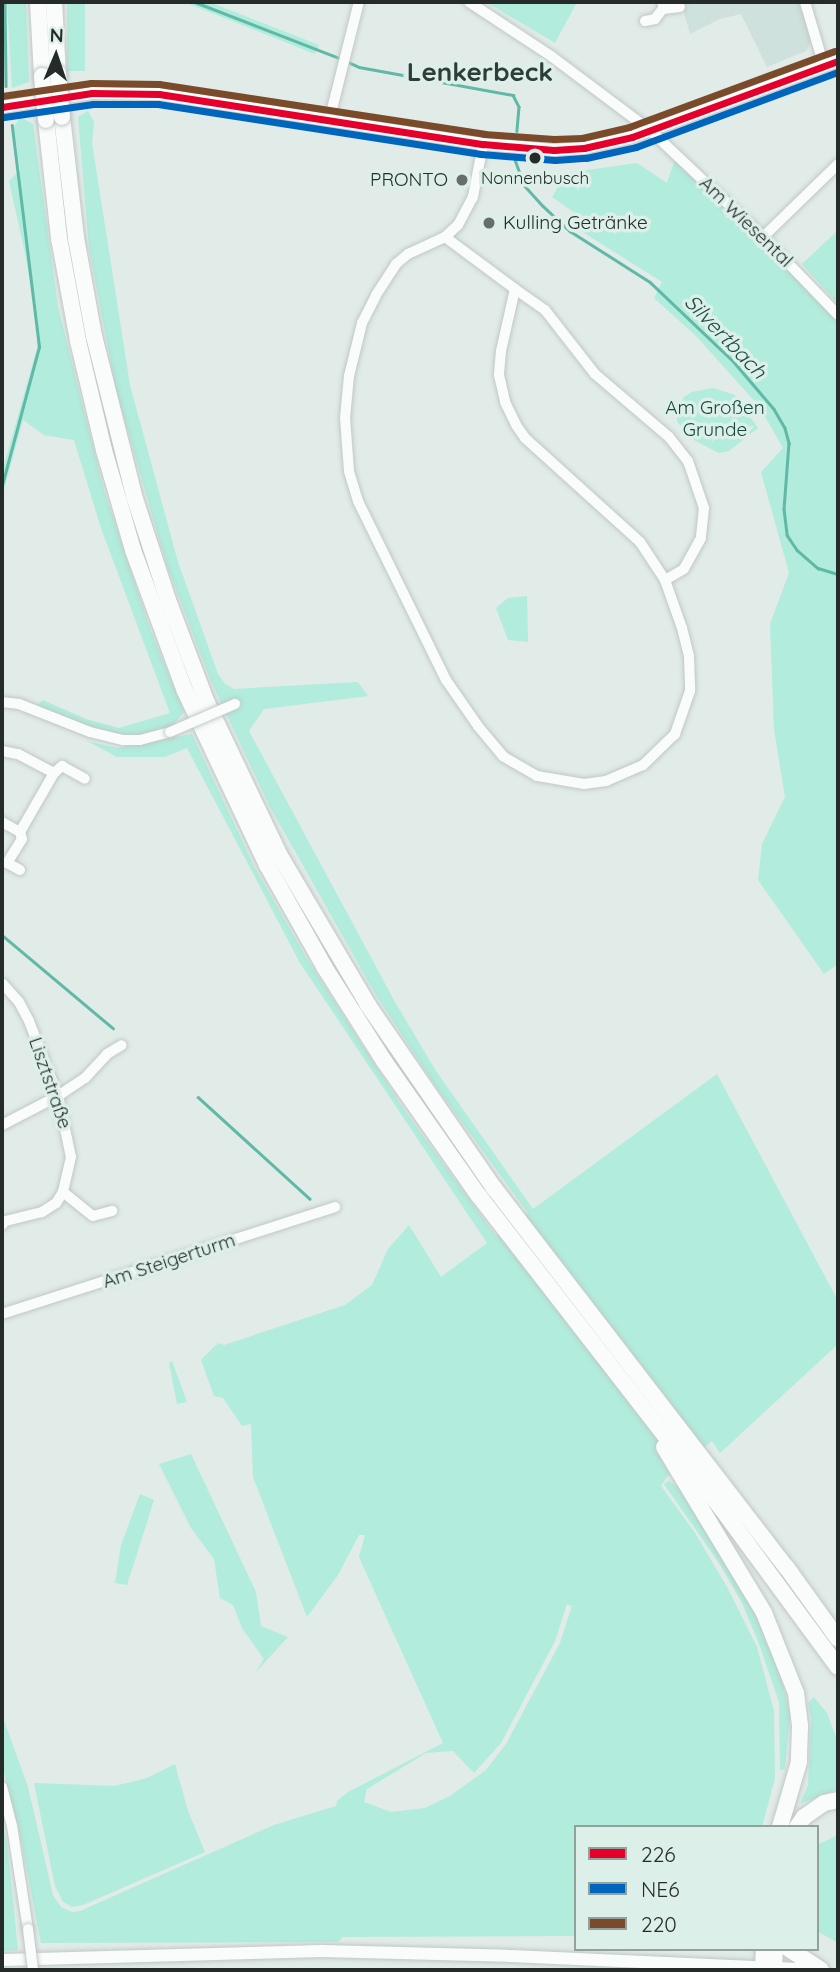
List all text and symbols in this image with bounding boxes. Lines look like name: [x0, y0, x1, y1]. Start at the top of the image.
north arrow: [21, 21, 91, 91]
text: N: [49, 23, 64, 47]
district label: Lenkerbeck: [407, 56, 553, 88]
marker: Nonnenbusch: [528, 151, 542, 165]
place label: Nonnenbusch: [481, 168, 589, 188]
place label: PRONTO: [370, 169, 448, 191]
marker: PRONTO: [454, 172, 470, 188]
street label: Am Wiesental: [695, 172, 797, 272]
place label: Kulling Getränke: [503, 212, 648, 234]
marker: Kulling Getränke: [481, 215, 497, 231]
water label: Silvertbach: [680, 289, 772, 383]
park label: Am Großen Grunde: [665, 397, 765, 441]
street label: Lisztstraße: [24, 1034, 76, 1132]
street label: Am Steigerturm: [100, 1229, 238, 1293]
legend: [574, 1825, 819, 1951]
text: 226: [641, 1841, 676, 1867]
text: NE6: [641, 1876, 680, 1902]
text: 220: [641, 1911, 677, 1937]

